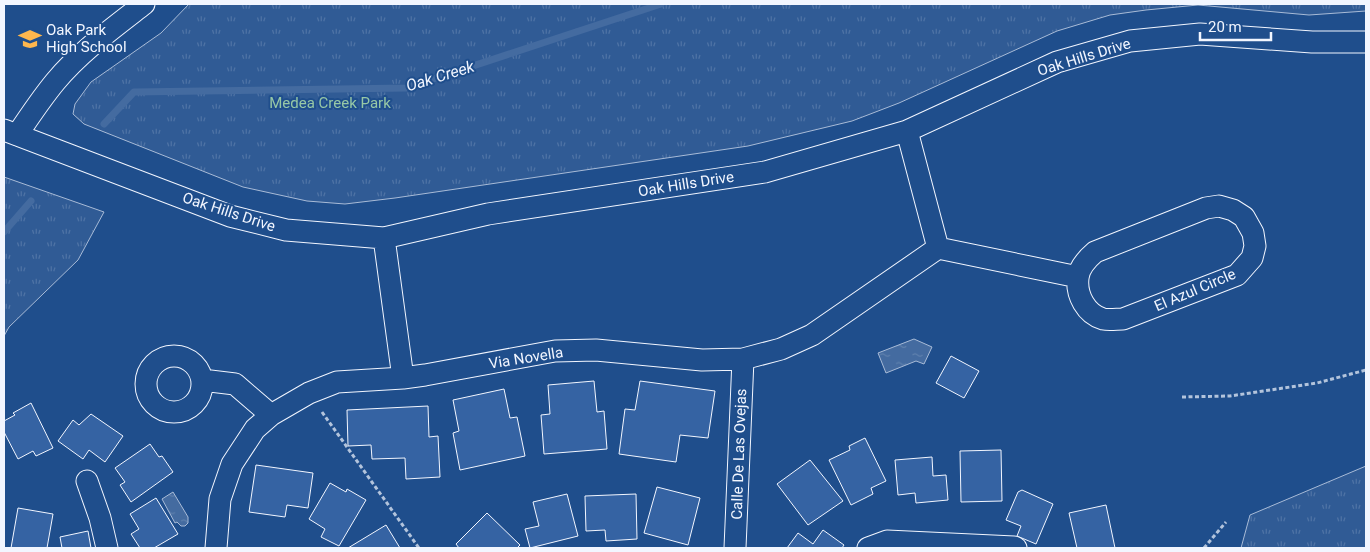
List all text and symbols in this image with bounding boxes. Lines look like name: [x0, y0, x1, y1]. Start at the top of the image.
scale bar: [1200, 10, 1271, 42]
text: 20 m: [1208, 18, 1242, 36]
place label: Oak Park High School: [46, 21, 127, 56]
school or university icon: Oak Park High School: [17, 26, 43, 52]
street label: Oak Hills Drive: [1035, 34, 1133, 80]
water label: Oak Creek: [404, 56, 478, 95]
park label: Medea Creek Park: [269, 94, 391, 112]
street label: Oak Hills Drive: [637, 168, 735, 200]
street label: Oak Hills Drive: [180, 189, 278, 235]
street label: El Azul Circle: [1152, 265, 1238, 315]
street label: Via Novella: [488, 343, 564, 373]
street label: Calle De Las Ovejas: [728, 388, 750, 520]

